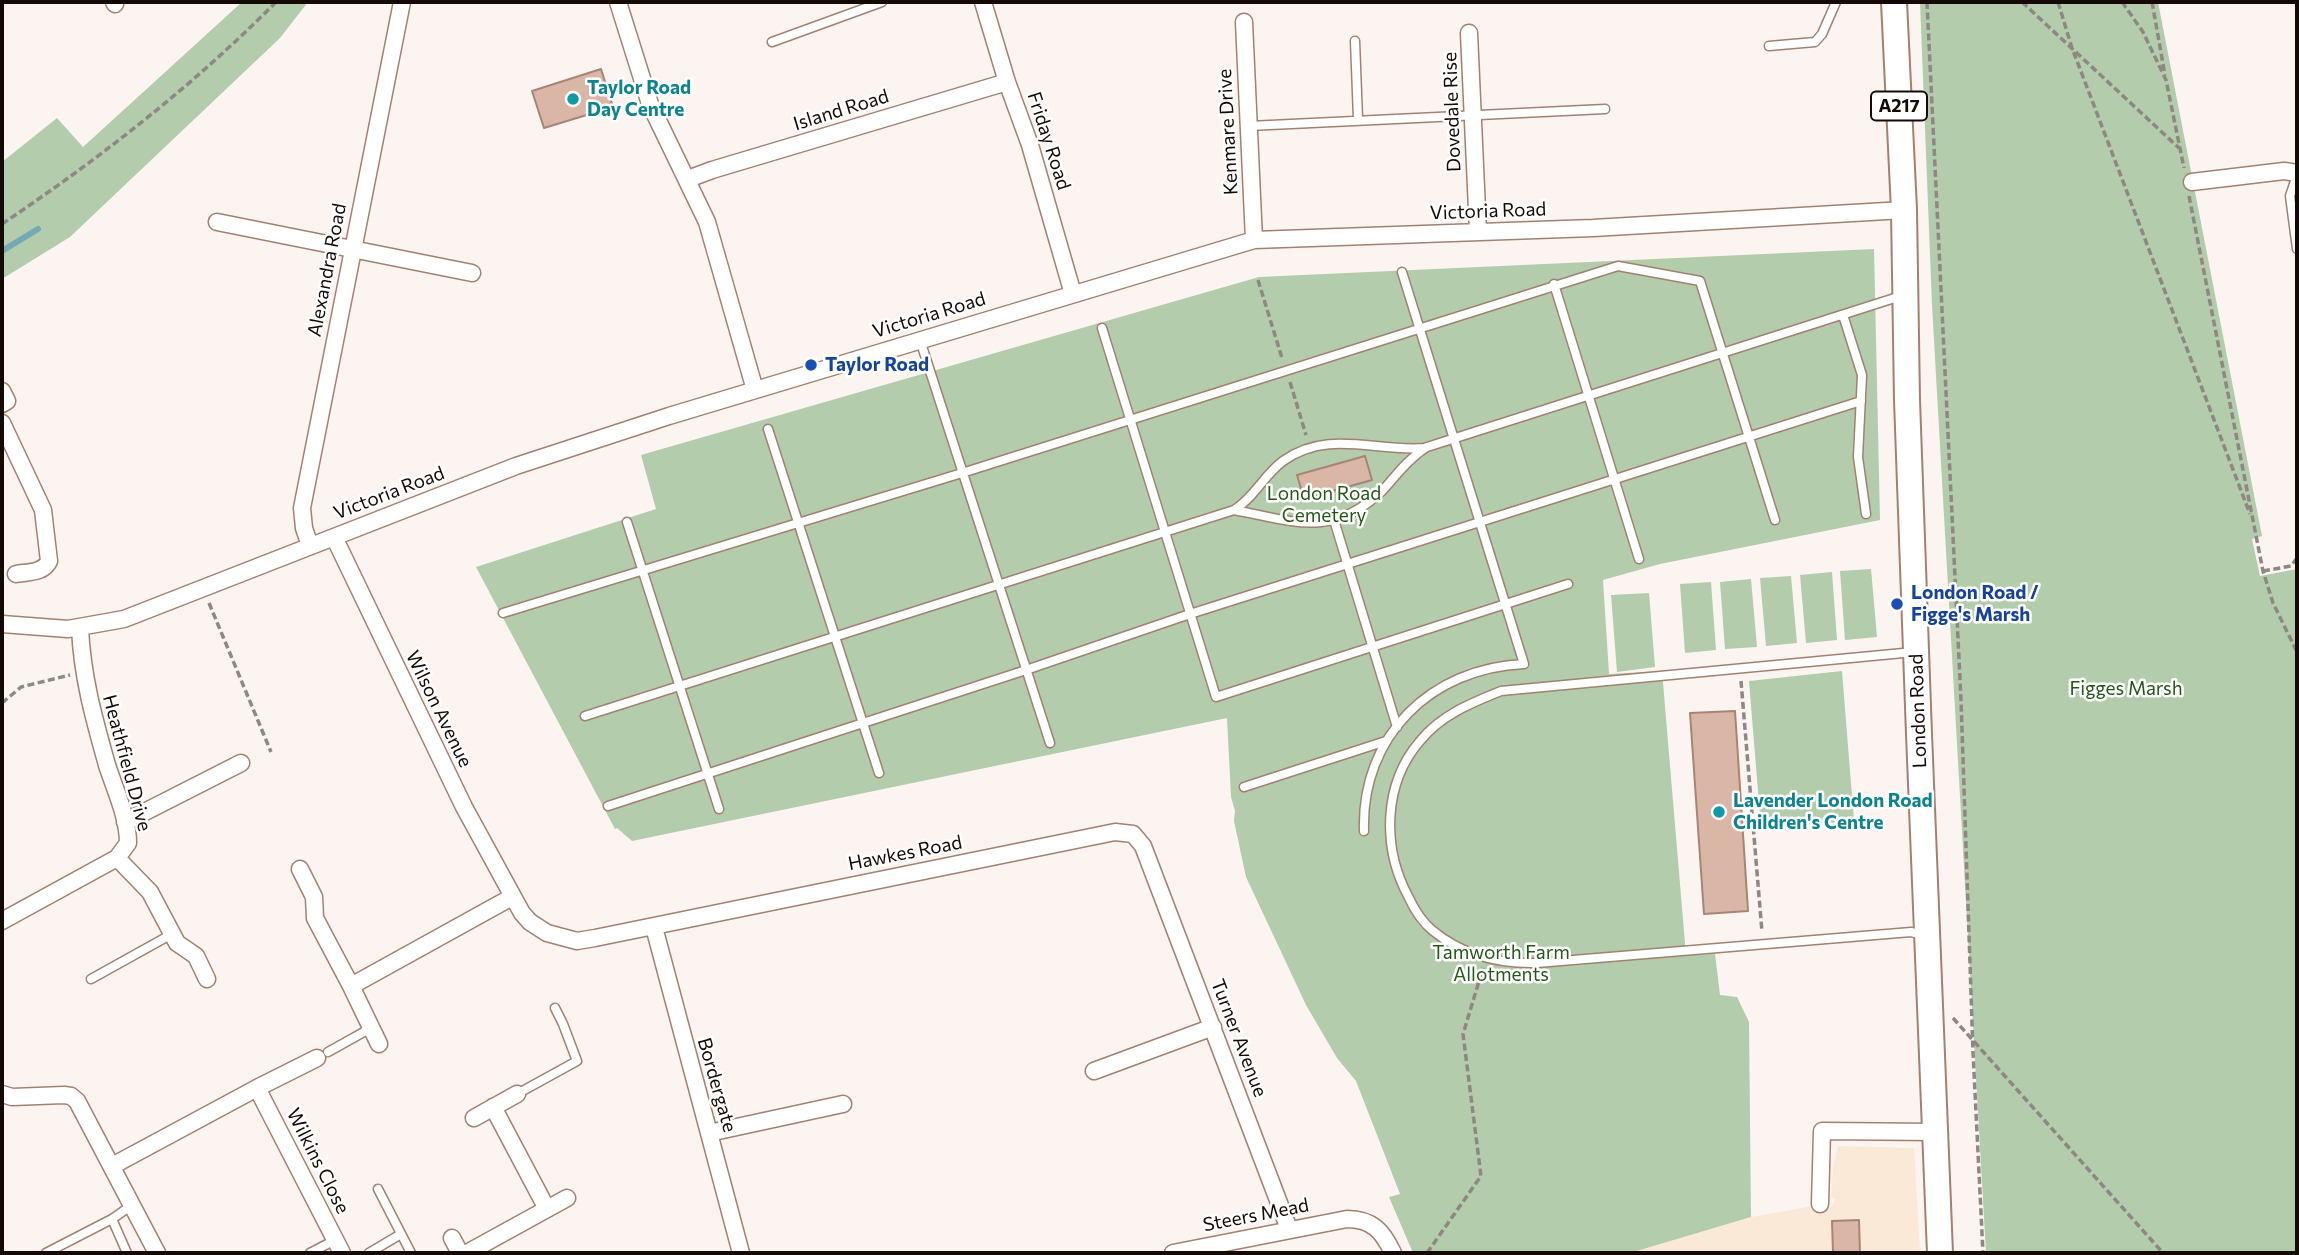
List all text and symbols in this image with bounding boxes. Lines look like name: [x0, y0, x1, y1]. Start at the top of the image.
street label: Dovedale Rise: [1439, 52, 1465, 172]
street label: Kenmare Drive: [1213, 68, 1243, 196]
place label: Taylor Road Day Centre: [587, 77, 691, 121]
street label: Island Road: [791, 85, 891, 135]
street label: Friday Road: [1022, 89, 1076, 193]
marker: Taylor Road Day Centre: [565, 91, 581, 107]
road number: A217: [1871, 92, 1927, 120]
street label: Victoria Road: [1429, 198, 1547, 224]
street label: Alexandra Road: [303, 201, 351, 339]
street label: Victoria Road: [870, 287, 988, 343]
place label: Taylor Road: [825, 354, 929, 376]
marker: Taylor Road: [803, 357, 819, 373]
street label: Victoria Road: [330, 461, 448, 525]
park label: London Road Cemetery: [1267, 483, 1381, 527]
place label: London Road / Figge's Marsh: [1911, 582, 2039, 626]
marker: London Road / Figge's Marsh: [1889, 596, 1905, 612]
street label: Wilson Avenue: [401, 647, 477, 771]
street label: London Road: [1905, 653, 1931, 769]
park label: Figges Marsh: [2069, 678, 2183, 700]
street label: Heathfield Drive: [98, 692, 156, 834]
place label: Lavender London Road Children's Centre: [1733, 790, 1933, 834]
marker: Lavender London Road Children's Centre: [1711, 804, 1727, 820]
street label: Hawkes Road: [846, 831, 964, 875]
park label: Tamworth Farm Allotments: [1432, 942, 1570, 986]
street label: Turner Avenue: [1206, 976, 1272, 1100]
street label: Bordergate: [693, 1035, 741, 1135]
street label: Wilkins Close: [282, 1105, 354, 1217]
street label: Steers Mead: [1201, 1194, 1311, 1236]

